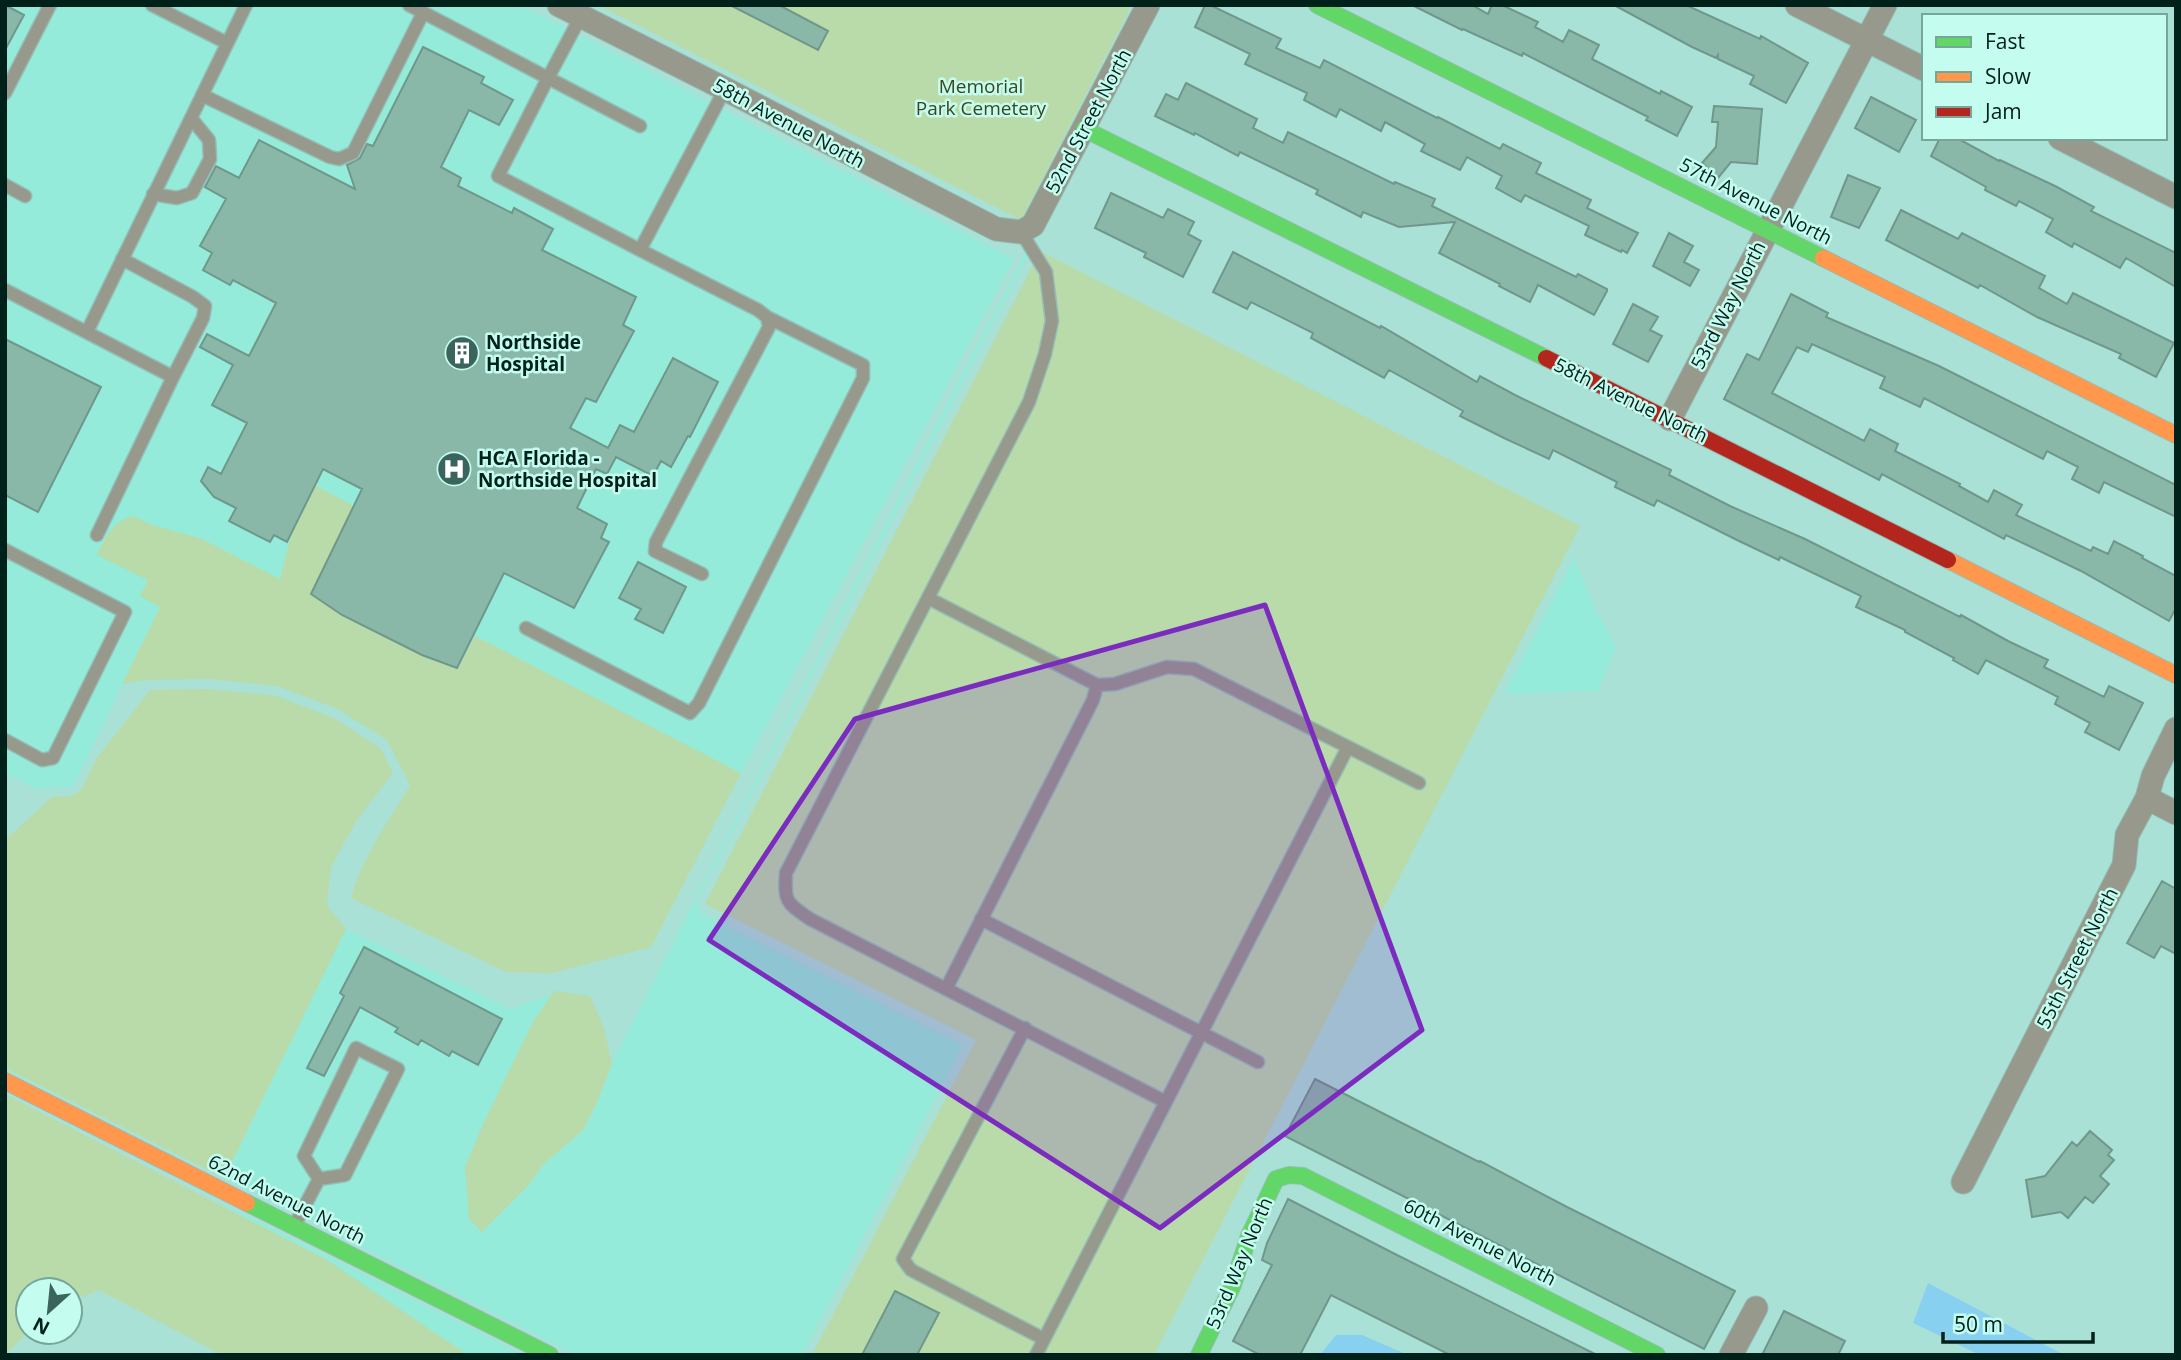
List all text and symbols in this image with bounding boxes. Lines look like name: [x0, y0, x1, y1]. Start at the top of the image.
legend: [1922, 14, 2167, 140]
text: Fast: [1985, 27, 2025, 55]
street label: 52nd Street North: [1039, 44, 1137, 198]
text: Slow: [1985, 62, 2031, 90]
street label: 58th Avenue North: [709, 72, 869, 174]
park label: Memorial Park Cemetery: [916, 73, 1047, 121]
text: Jam: [1983, 97, 2022, 125]
street label: 57th Avenue North: [1675, 151, 1837, 251]
street label: 53rd Way North: [1685, 236, 1771, 374]
place label: Northside Hospital: [486, 329, 581, 377]
building icon: Northside Hospital: [443, 334, 481, 372]
street label: 58th Avenue North: [1550, 351, 1712, 449]
place label: HCA Florida - Northside Hospital: [478, 445, 657, 493]
hospital icon: HCA Florida - Northside Hospital: [435, 450, 473, 488]
street label: 55th Street North: [2030, 883, 2124, 1033]
street label: 62nd Avenue North: [204, 1148, 370, 1250]
street label: 60th Avenue North: [1399, 1192, 1561, 1292]
street label: 53rd Way North: [1200, 1193, 1278, 1333]
north arrow: [14, 1276, 84, 1346]
scale bar: [1943, 1300, 2094, 1344]
text: 50 m: [1954, 1310, 2003, 1338]
text: N: [28, 1311, 54, 1341]

